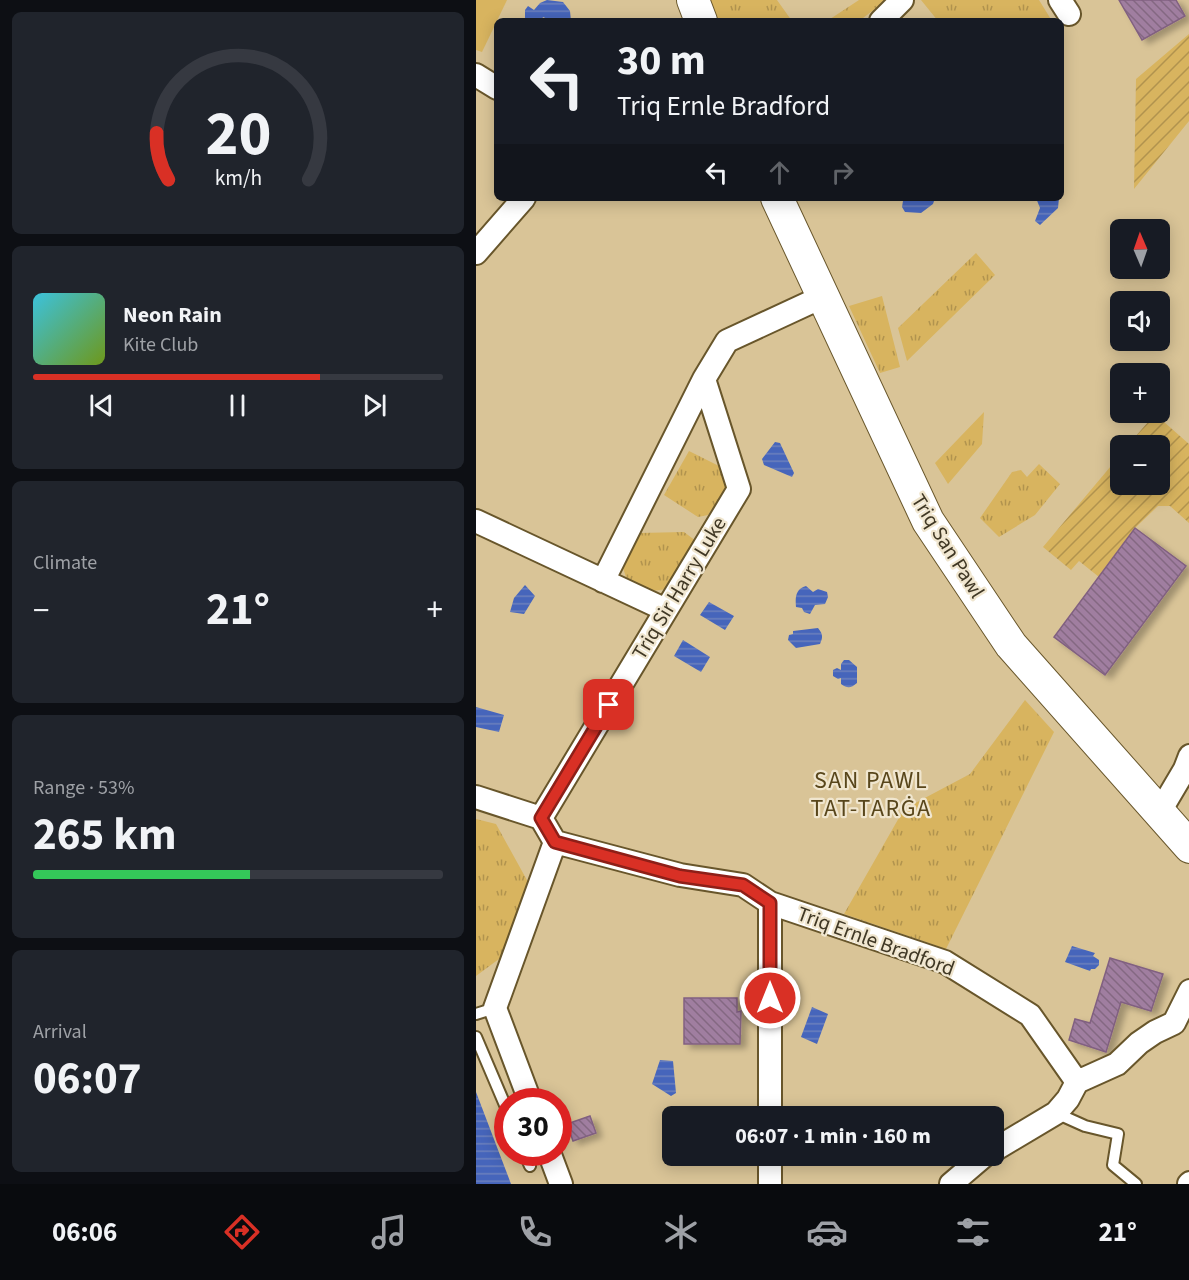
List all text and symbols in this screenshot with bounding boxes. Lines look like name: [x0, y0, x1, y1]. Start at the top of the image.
text: 30 m: [617, 31, 706, 91]
icon: left: [518, 42, 596, 120]
text: Triq Ernle Bradford: [617, 87, 830, 126]
text: 20: [205, 90, 271, 179]
icon: left: [700, 156, 733, 189]
icon: ahead: [763, 156, 796, 189]
icon: right: [826, 156, 859, 189]
text: km/h: [214, 164, 262, 195]
north arrow: [1110, 219, 1170, 279]
map controls: [1110, 219, 1170, 495]
button: sound: [1110, 291, 1170, 351]
text: Neon Rain: [123, 299, 222, 331]
text: Kite Club: [123, 331, 198, 359]
button: +: [1110, 363, 1170, 423]
icon: previous: [85, 389, 118, 422]
icon: pause: [221, 389, 254, 422]
icon: next: [358, 389, 391, 422]
button: −: [1110, 435, 1170, 495]
street label: Triq San Pawl: [904, 488, 992, 604]
street label: Triq Sir Harry Luke: [625, 511, 733, 665]
text: Climate: [33, 549, 97, 577]
text: 21°: [206, 578, 270, 642]
text: −: [33, 587, 49, 634]
text: +: [427, 587, 443, 634]
pin: [583, 679, 634, 730]
icon: arrive: [592, 688, 625, 721]
district label: SAN PAWL TAT-TARĠA: [811, 763, 931, 826]
text: Range · 53%: [33, 774, 134, 802]
text: 265 km: [33, 803, 177, 867]
street label: Triq Ernle Bradford: [793, 899, 959, 983]
position arrow: [738, 966, 802, 1030]
text: Arrival: [33, 1018, 87, 1046]
text: 06:07: [33, 1047, 142, 1111]
speed limit sign: 30: [494, 1088, 572, 1166]
text: 06:07 · 1 min · 160 m: [735, 1120, 931, 1152]
icon: directions: [221, 1211, 263, 1253]
icon: music: [368, 1211, 410, 1253]
icon: phone: [514, 1211, 556, 1253]
icon: climate: [660, 1211, 702, 1253]
icon: car: [806, 1211, 848, 1253]
icon: filters: [952, 1211, 994, 1253]
text: 06:06: [52, 1213, 117, 1252]
text: 21°: [1099, 1213, 1137, 1252]

